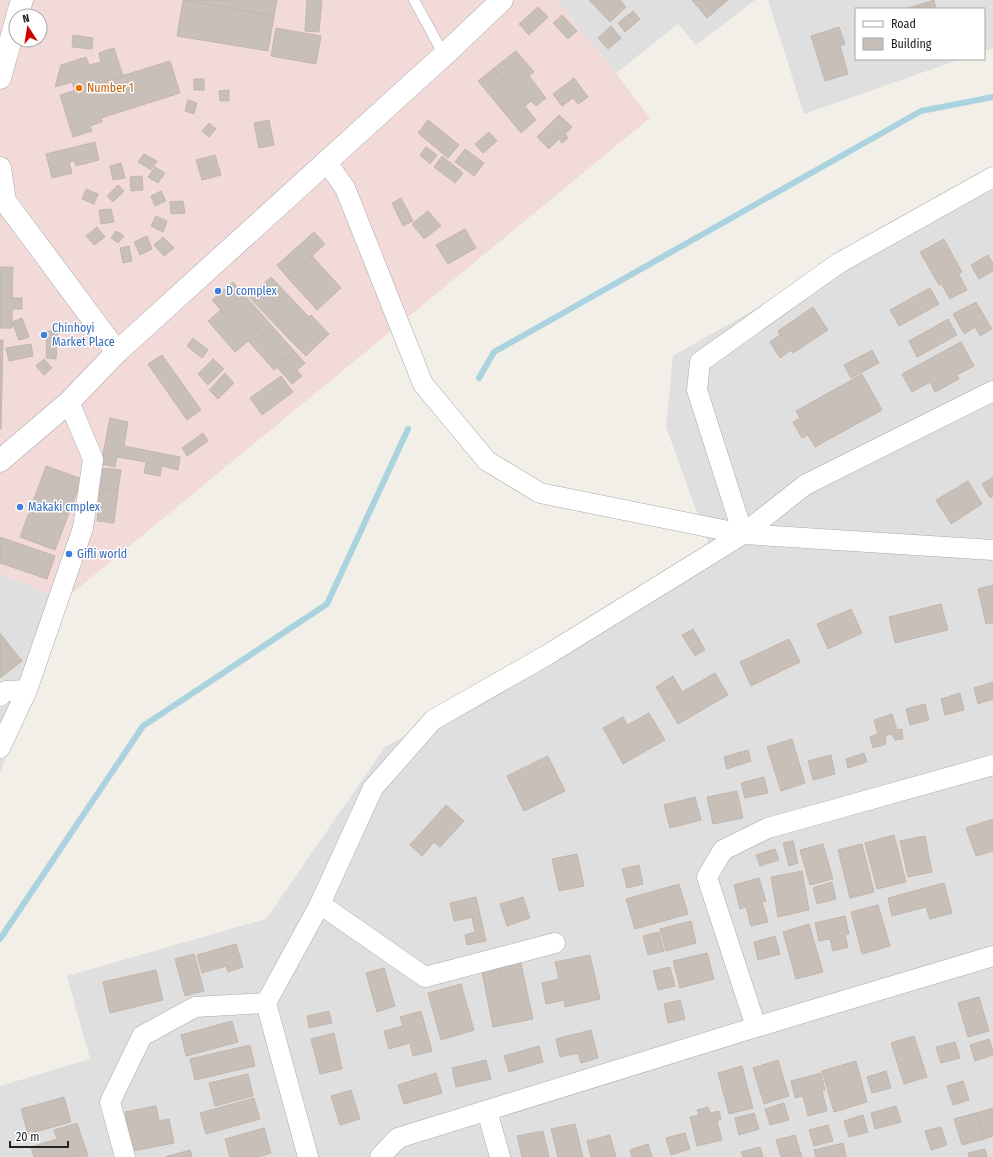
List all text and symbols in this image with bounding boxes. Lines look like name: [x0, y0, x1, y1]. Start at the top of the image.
north arrow: [8, 8, 48, 48]
legend: [855, 8, 985, 60]
text: N: [21, 12, 31, 26]
text: Road: [891, 17, 916, 31]
text: Building: [891, 37, 932, 51]
place label: Number 1: [87, 81, 134, 95]
marker: Number 1: [74, 83, 84, 93]
place label: D complex: [226, 284, 278, 298]
marker: D complex: [213, 286, 223, 296]
place label: Chinhoyi Market Place: [52, 321, 115, 349]
marker: Chinhoyi Market Place: [39, 330, 49, 340]
place label: Makaki cmplex: [28, 500, 101, 514]
marker: Makaki cmplex: [15, 502, 25, 512]
place label: Gifli world: [77, 547, 127, 561]
marker: Gifli world: [64, 549, 74, 559]
scale bar: [10, 1123, 68, 1149]
text: 20 m: [16, 1130, 40, 1144]

